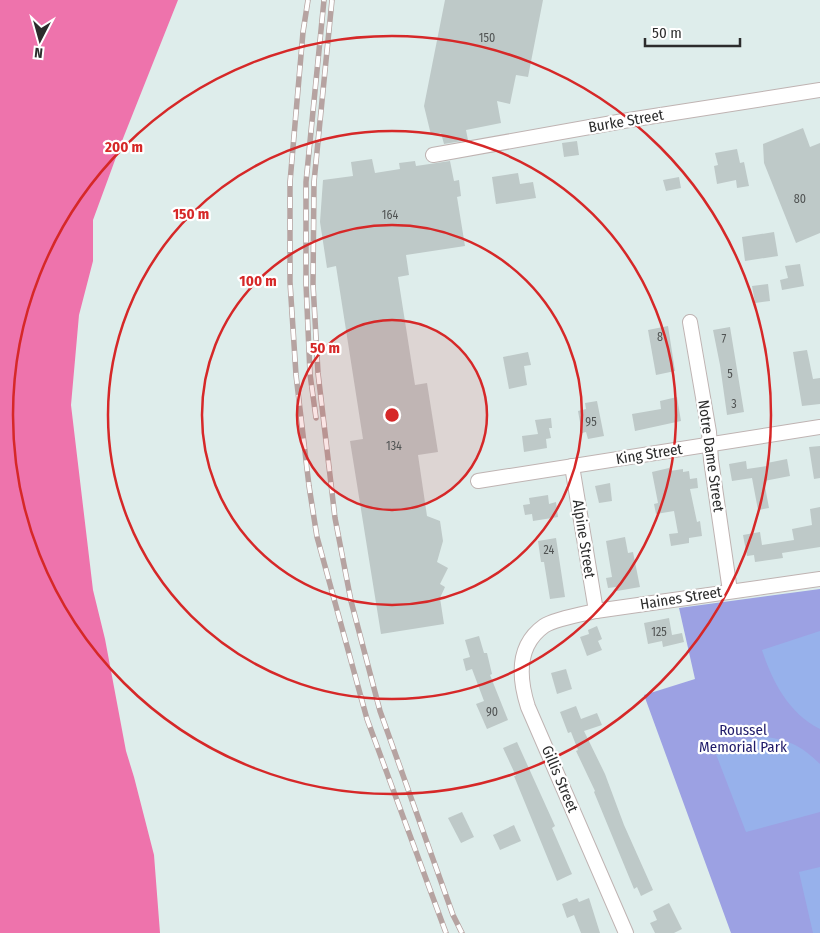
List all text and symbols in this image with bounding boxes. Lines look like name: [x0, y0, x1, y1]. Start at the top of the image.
north arrow: [15, 15, 65, 65]
scale bar: [645, 15, 740, 47]
text: 50 m: [652, 24, 682, 42]
house number: 150: [479, 31, 495, 45]
text: N: [34, 44, 44, 61]
street label: Burke Street: [587, 106, 665, 136]
text: 200 m: [104, 138, 143, 156]
house number: 80: [794, 192, 806, 206]
text: 150 m: [173, 205, 209, 223]
house number: 164: [382, 208, 398, 222]
text: 100 m: [239, 272, 277, 290]
house number: 8: [657, 330, 663, 344]
house number: 7: [722, 332, 727, 346]
text: 50 m: [310, 339, 340, 357]
house number: 5: [727, 367, 733, 381]
house number: 3: [731, 397, 737, 411]
street label: Notre Dame Street: [694, 399, 728, 513]
centre of rings: [383, 406, 401, 424]
house number: 95: [585, 415, 597, 429]
house number: 134: [386, 439, 402, 453]
street label: King Street: [614, 440, 684, 468]
street label: Alpine Street: [569, 498, 599, 580]
house number: 24: [544, 543, 555, 557]
street label: Haines Street: [639, 583, 723, 613]
house number: 125: [651, 625, 667, 639]
house number: 90: [486, 705, 498, 719]
park label: Roussel Memorial Park: [699, 721, 787, 756]
street label: Gillis Street: [538, 743, 582, 815]

